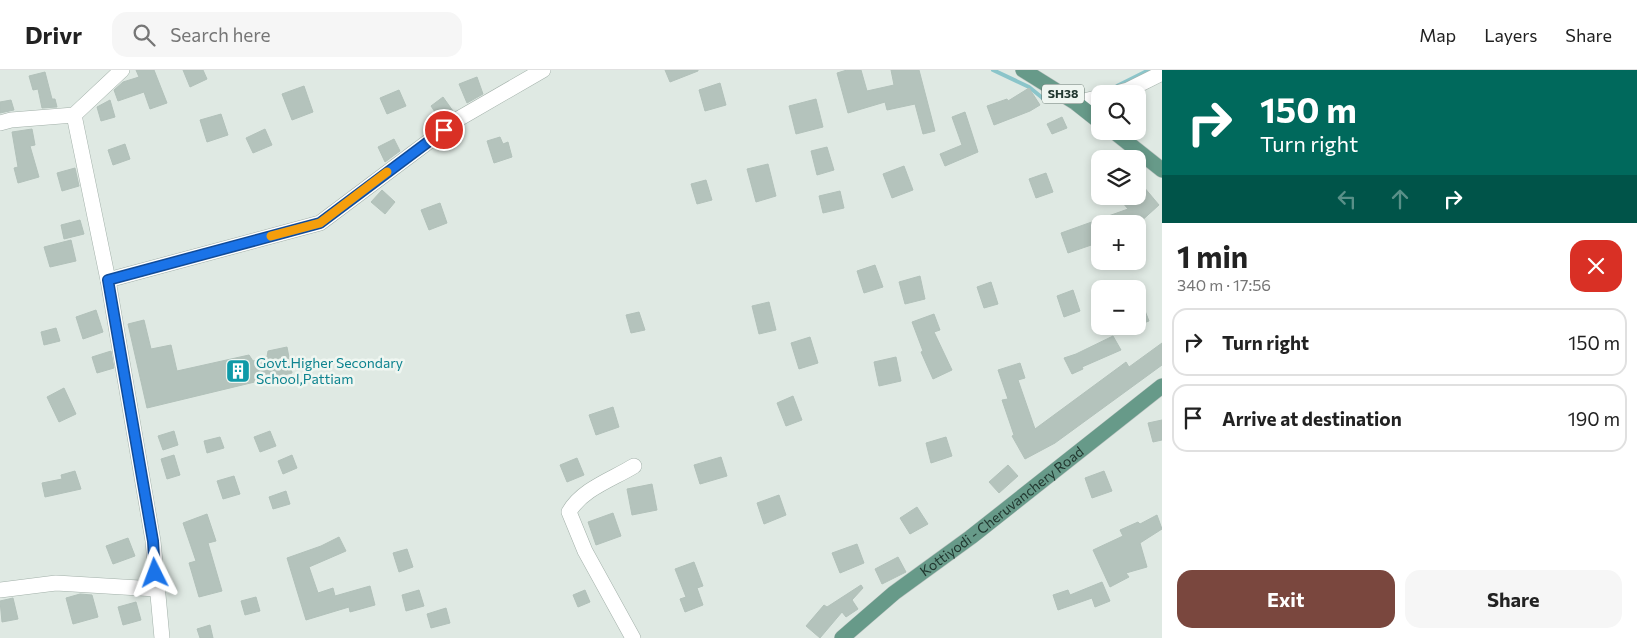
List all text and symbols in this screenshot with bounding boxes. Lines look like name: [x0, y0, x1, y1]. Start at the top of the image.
search box: [112, 12, 462, 57]
text: Drivr: [25, 20, 82, 49]
icon: search: [130, 21, 158, 49]
text: Search here: [170, 23, 271, 46]
text: Map: [1419, 24, 1456, 46]
text: Layers: [1484, 24, 1537, 46]
text: Share: [1565, 24, 1612, 46]
road number: SH38: [1042, 84, 1084, 104]
map controls: [1091, 85, 1146, 335]
button: search: [1091, 85, 1146, 140]
text: 150 m: [1260, 87, 1357, 130]
icon: right: [1177, 90, 1242, 155]
pin: [423, 109, 465, 151]
icon: arrive: [430, 116, 458, 144]
text: Turn right: [1260, 130, 1358, 157]
button: layers: [1091, 150, 1146, 205]
icon: left: [1333, 185, 1361, 213]
icon: ahead: [1386, 185, 1414, 213]
icon: right: [1439, 185, 1467, 213]
button: +: [1091, 215, 1146, 270]
text: 1 min: [1177, 237, 1248, 274]
button: close: [1570, 240, 1622, 292]
text: 340 m · 17:56: [1177, 275, 1271, 294]
button: −: [1091, 280, 1146, 335]
icon: right: [1179, 328, 1207, 356]
text: Turn right: [1222, 331, 1309, 354]
text: 150 m: [1568, 331, 1620, 354]
place label: Govt.Higher Secondary School,Pattiam: [256, 354, 403, 387]
building icon: Govt.Higher Secondary School,Pattiam: [225, 358, 251, 384]
icon: arrive: [1179, 404, 1207, 432]
text: Arrive at destination: [1222, 407, 1402, 430]
text: 190 m: [1568, 407, 1620, 430]
street label: Kottiyodi - Cheruvanchery Road: [916, 442, 1087, 579]
position arrow: [128, 546, 180, 598]
button: Exit: [1177, 570, 1395, 628]
button: Share: [1405, 570, 1622, 628]

